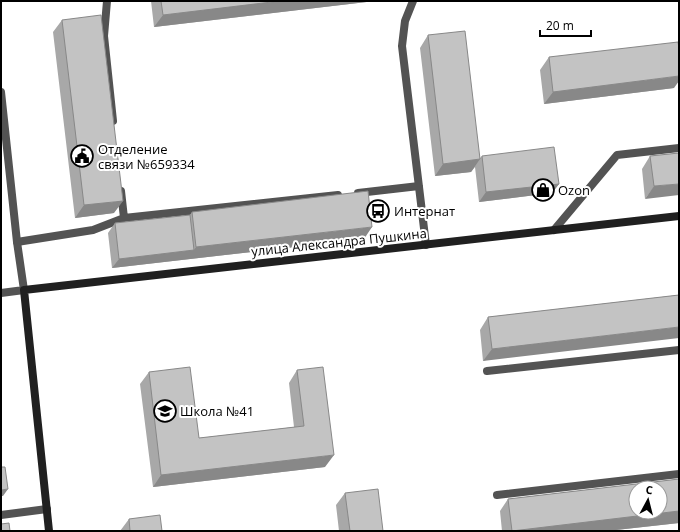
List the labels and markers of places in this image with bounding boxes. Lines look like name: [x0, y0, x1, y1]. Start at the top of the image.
place label: Отделение связи №659334: [98, 140, 195, 173]
public building icon: Отделение связи №659334: [69, 143, 95, 169]
shop icon: Ozon: [530, 177, 556, 203]
place label: Ozon: [558, 181, 590, 199]
bus stop icon: Интернат: [365, 198, 391, 224]
place label: Интернат: [394, 202, 455, 220]
school or university icon: Школа №41: [152, 398, 178, 424]
place label: Школа №41: [180, 402, 254, 420]

